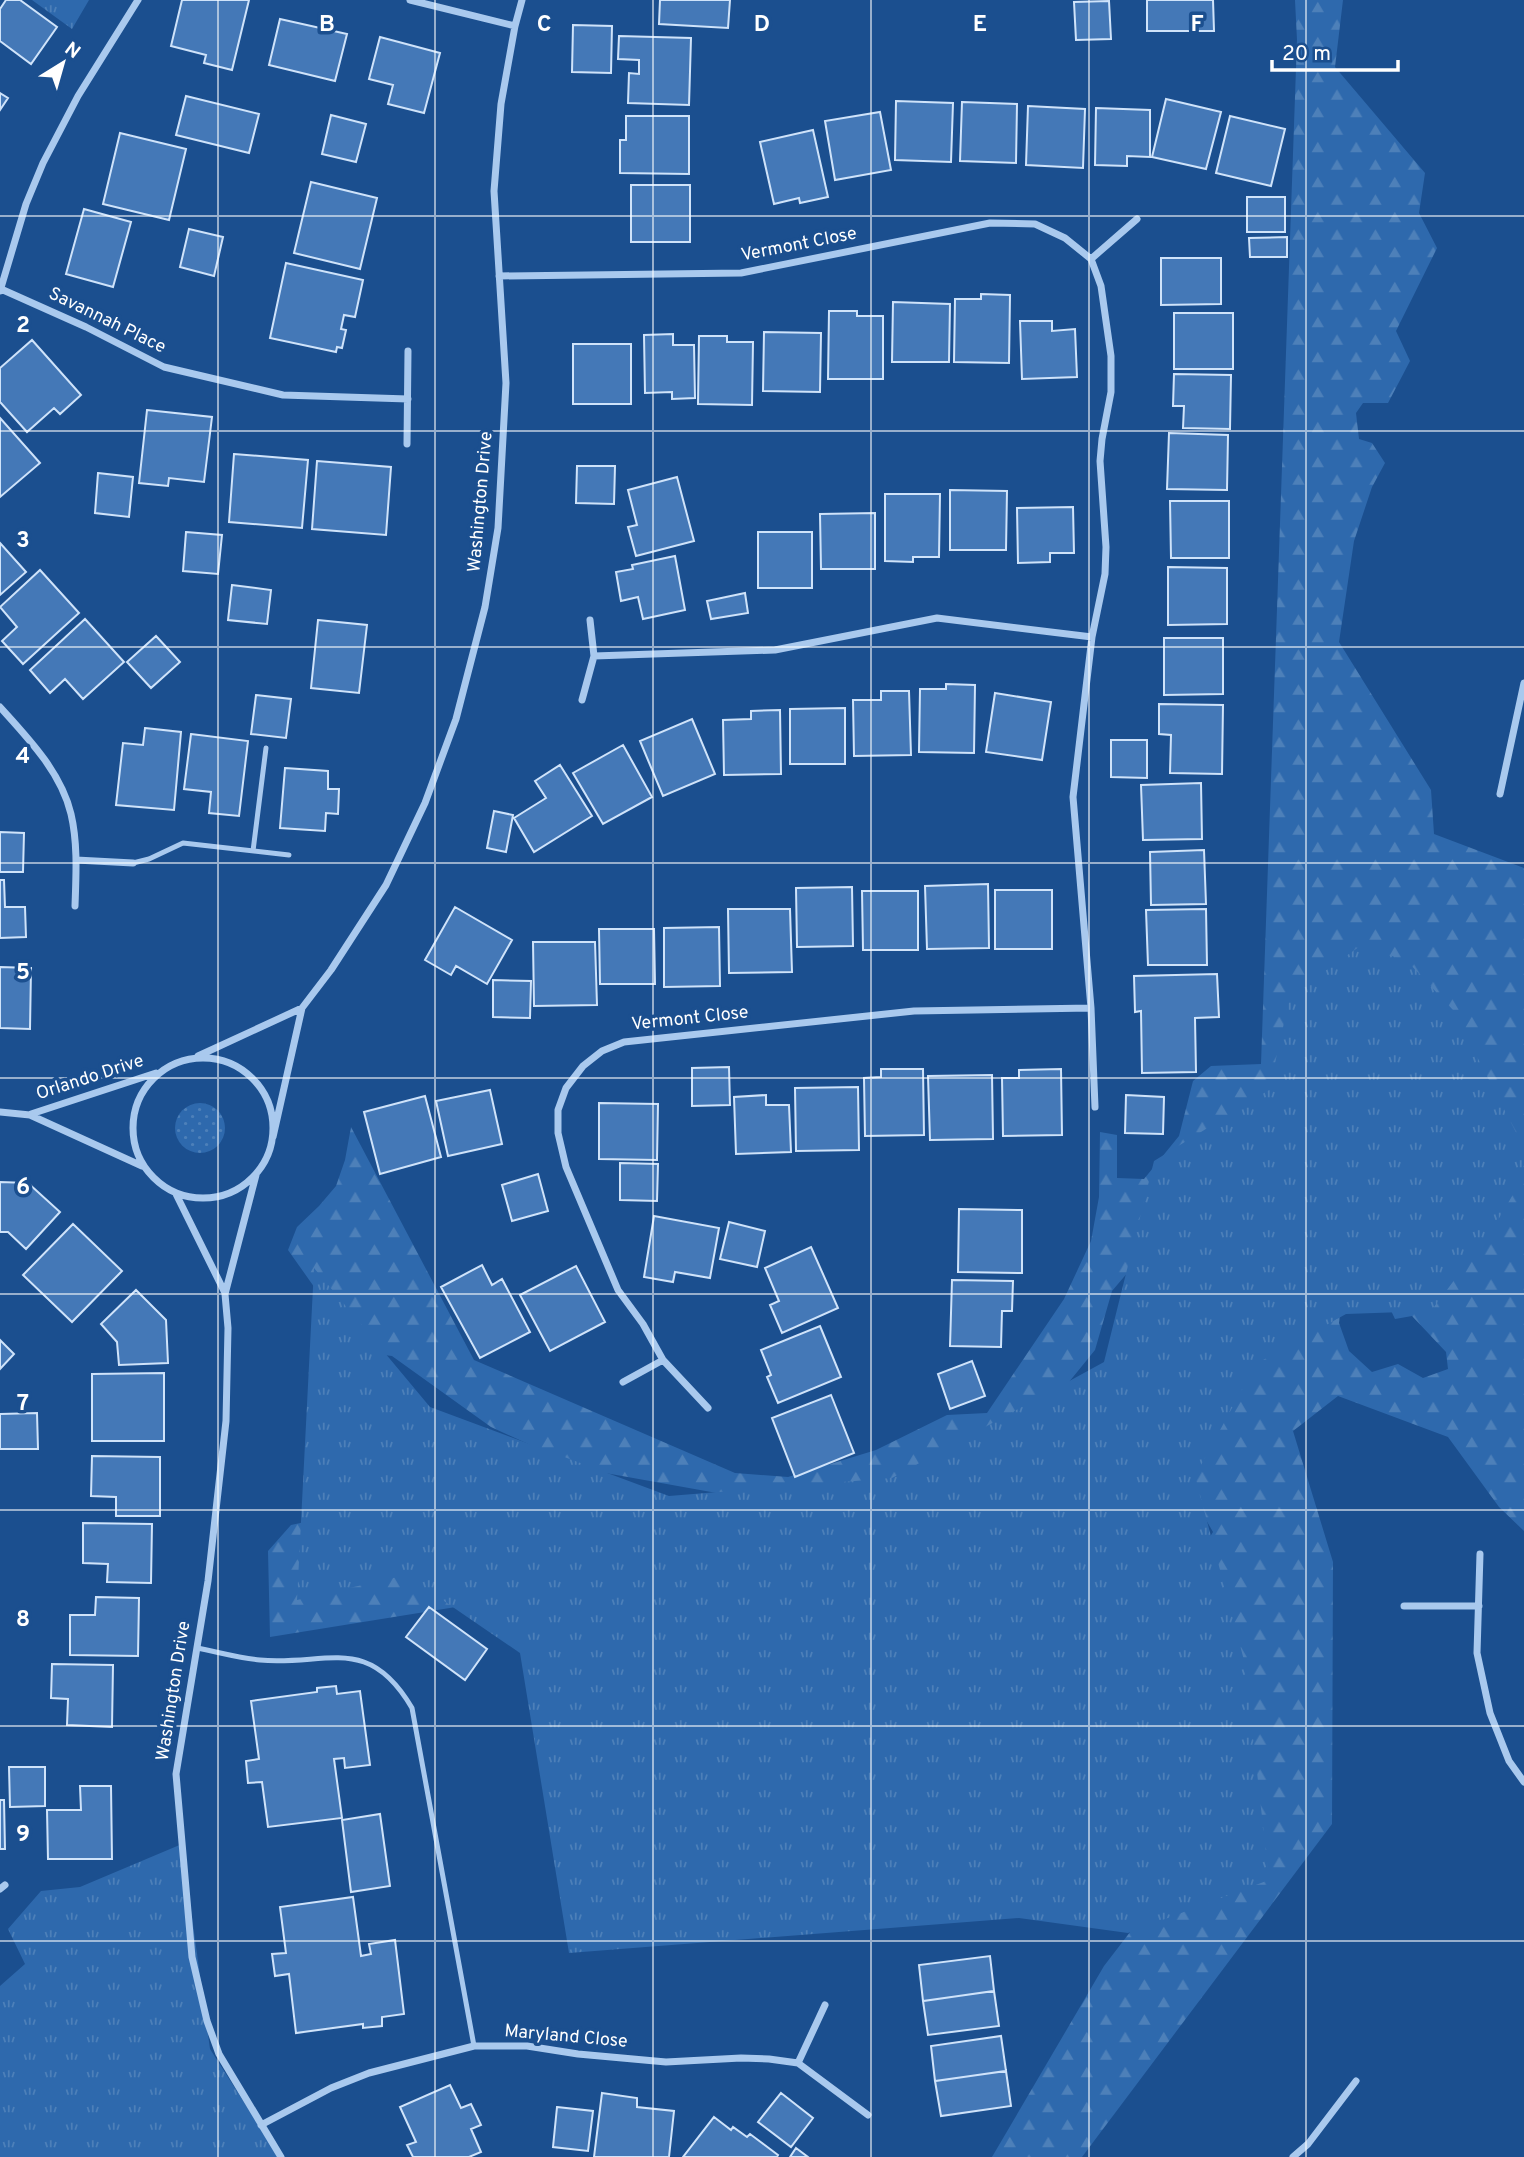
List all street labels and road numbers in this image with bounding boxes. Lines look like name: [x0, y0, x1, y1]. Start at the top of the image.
street label: Vermont Close: [739, 223, 859, 267]
street label: Savannah Place: [45, 283, 169, 359]
street label: Washington Drive: [463, 431, 499, 573]
street label: Vermont Close: [630, 1001, 750, 1037]
street label: Orlando Drive: [33, 1050, 147, 1106]
street label: Washington Drive: [152, 1619, 196, 1763]
street label: Maryland Close: [503, 2020, 629, 2054]

